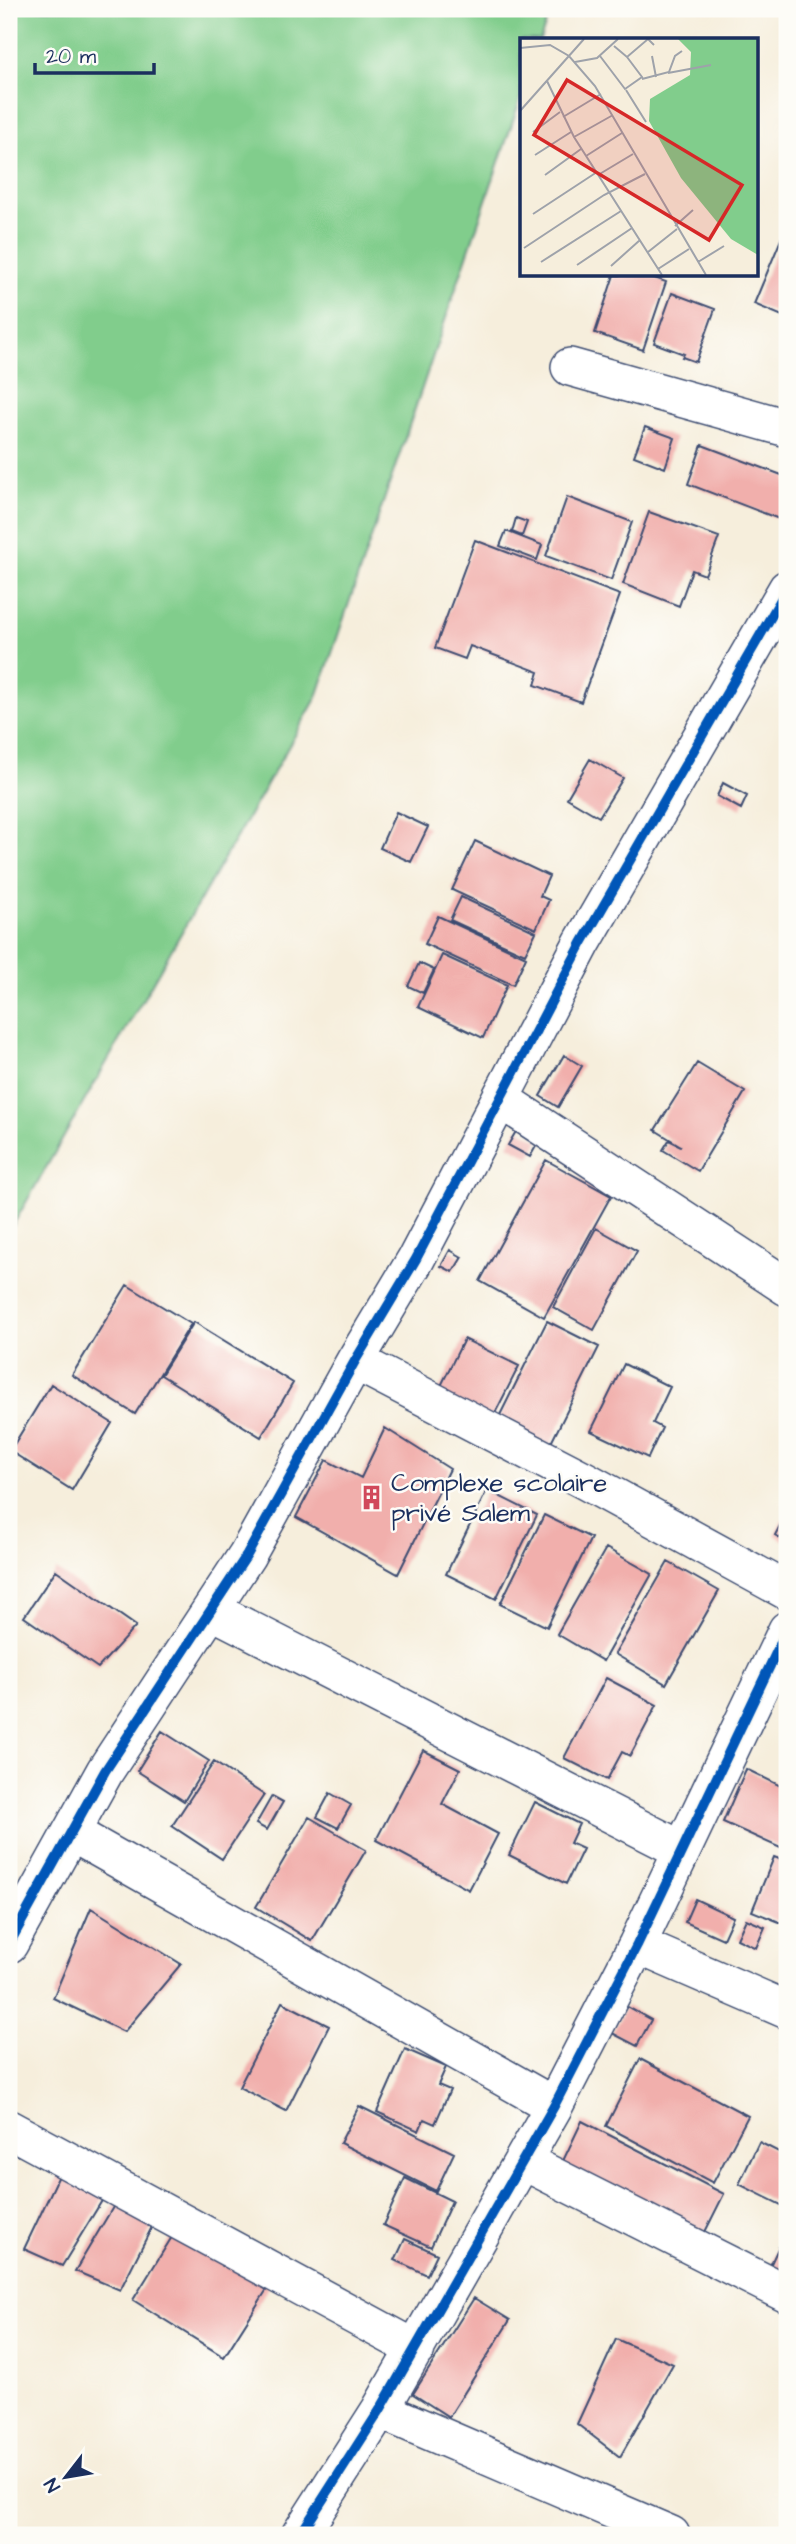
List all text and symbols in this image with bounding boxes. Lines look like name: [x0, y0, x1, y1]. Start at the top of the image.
scale bar: [35, 32, 154, 76]
inset map: [520, 38, 758, 276]
text: 20 m: [46, 42, 97, 71]
place label: Complexe scolaire privé Salem: [391, 1465, 607, 1531]
building icon: Complexe scolaire privé Salem: [357, 1484, 385, 1512]
north arrow: [32, 2442, 102, 2512]
text: N: [38, 2473, 67, 2497]

